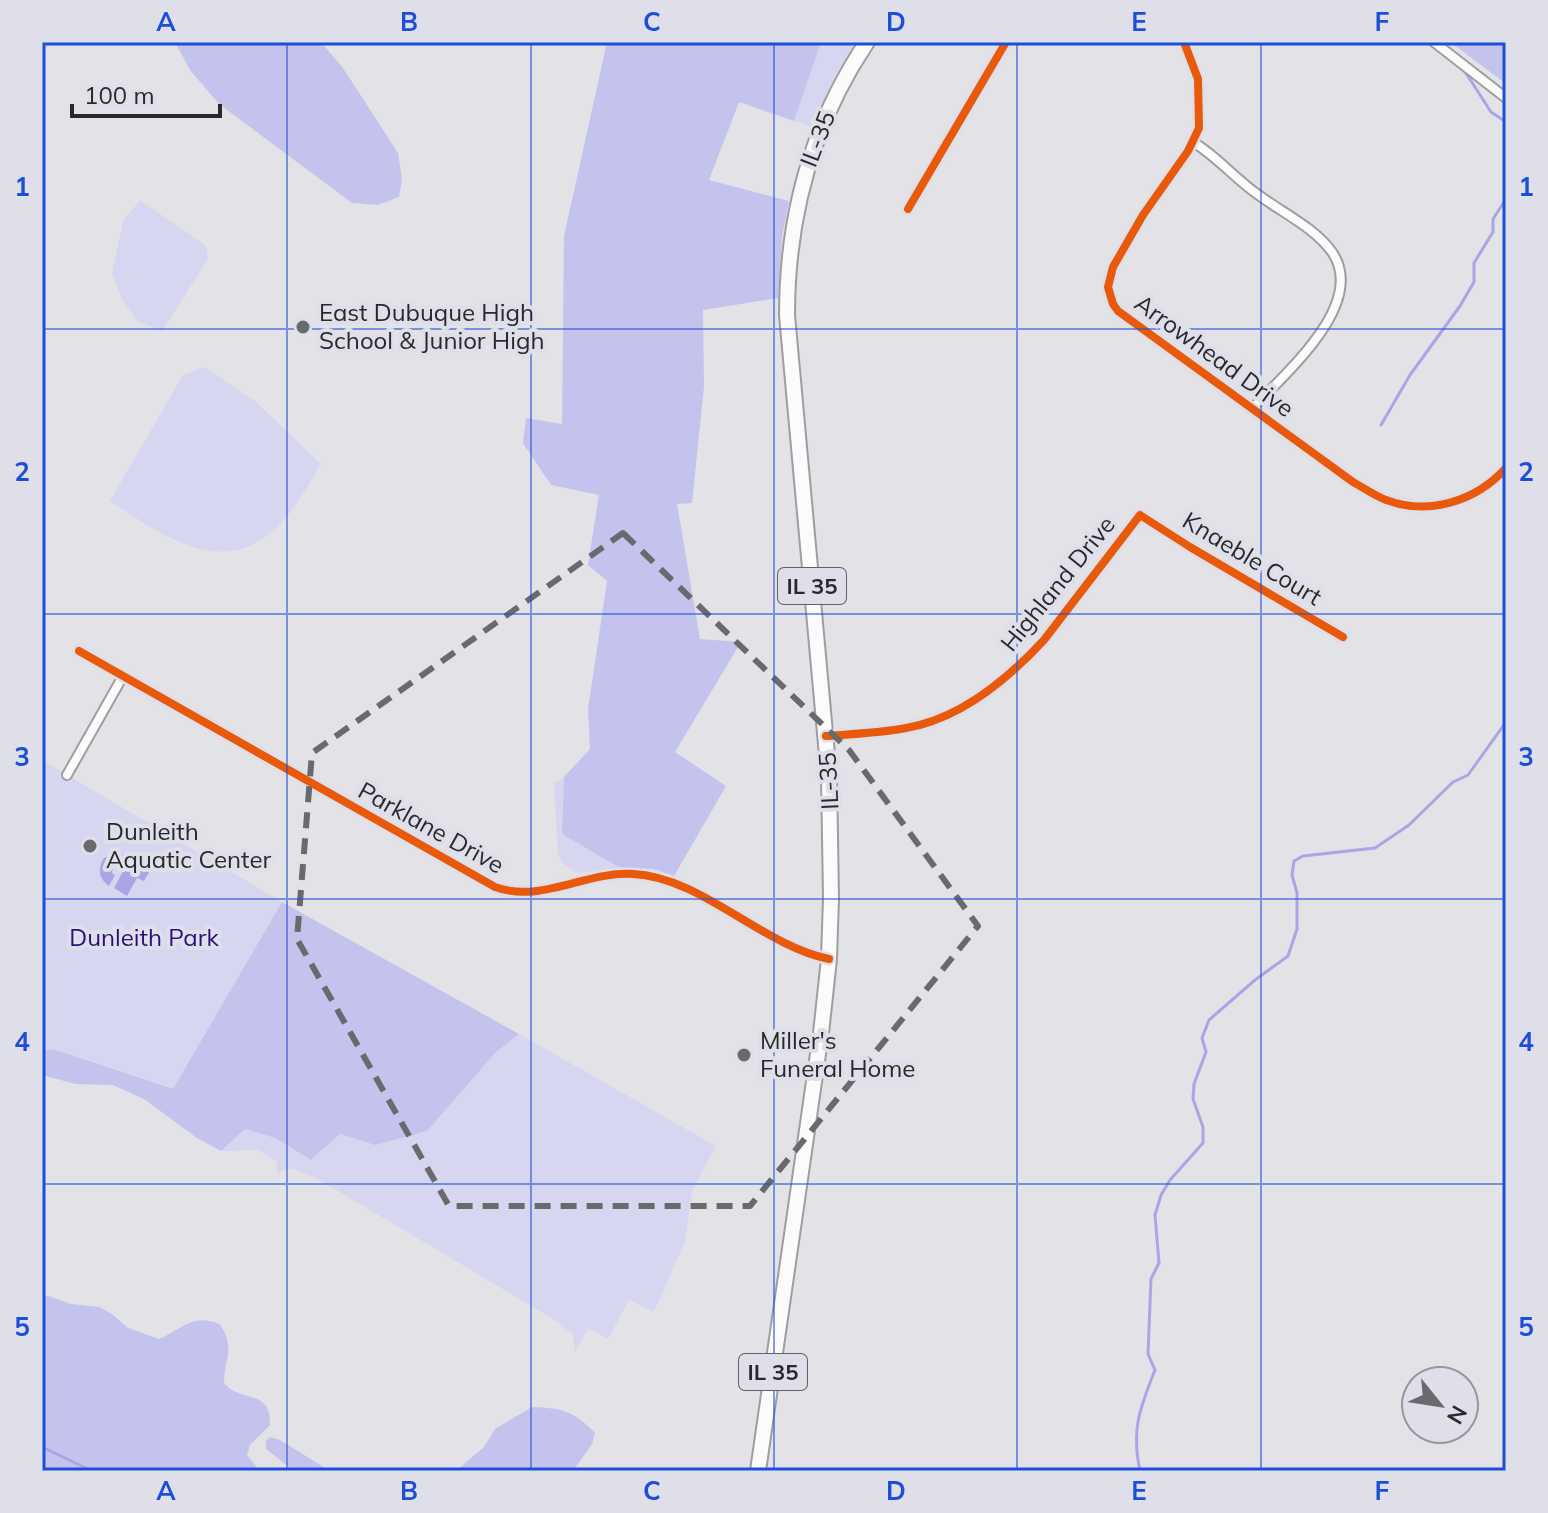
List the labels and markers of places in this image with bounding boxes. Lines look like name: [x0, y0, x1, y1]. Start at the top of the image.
place label: East Dubuque High School & Junior High: [319, 297, 544, 355]
marker: East Dubuque High School & Junior High: [294, 318, 312, 336]
place label: Dunleith Aquatic Center: [106, 816, 271, 874]
marker: Dunleith Aquatic Center: [81, 837, 99, 855]
place label: Miller's Funeral Home: [760, 1025, 915, 1083]
marker: Miller's Funeral Home: [735, 1046, 753, 1064]

